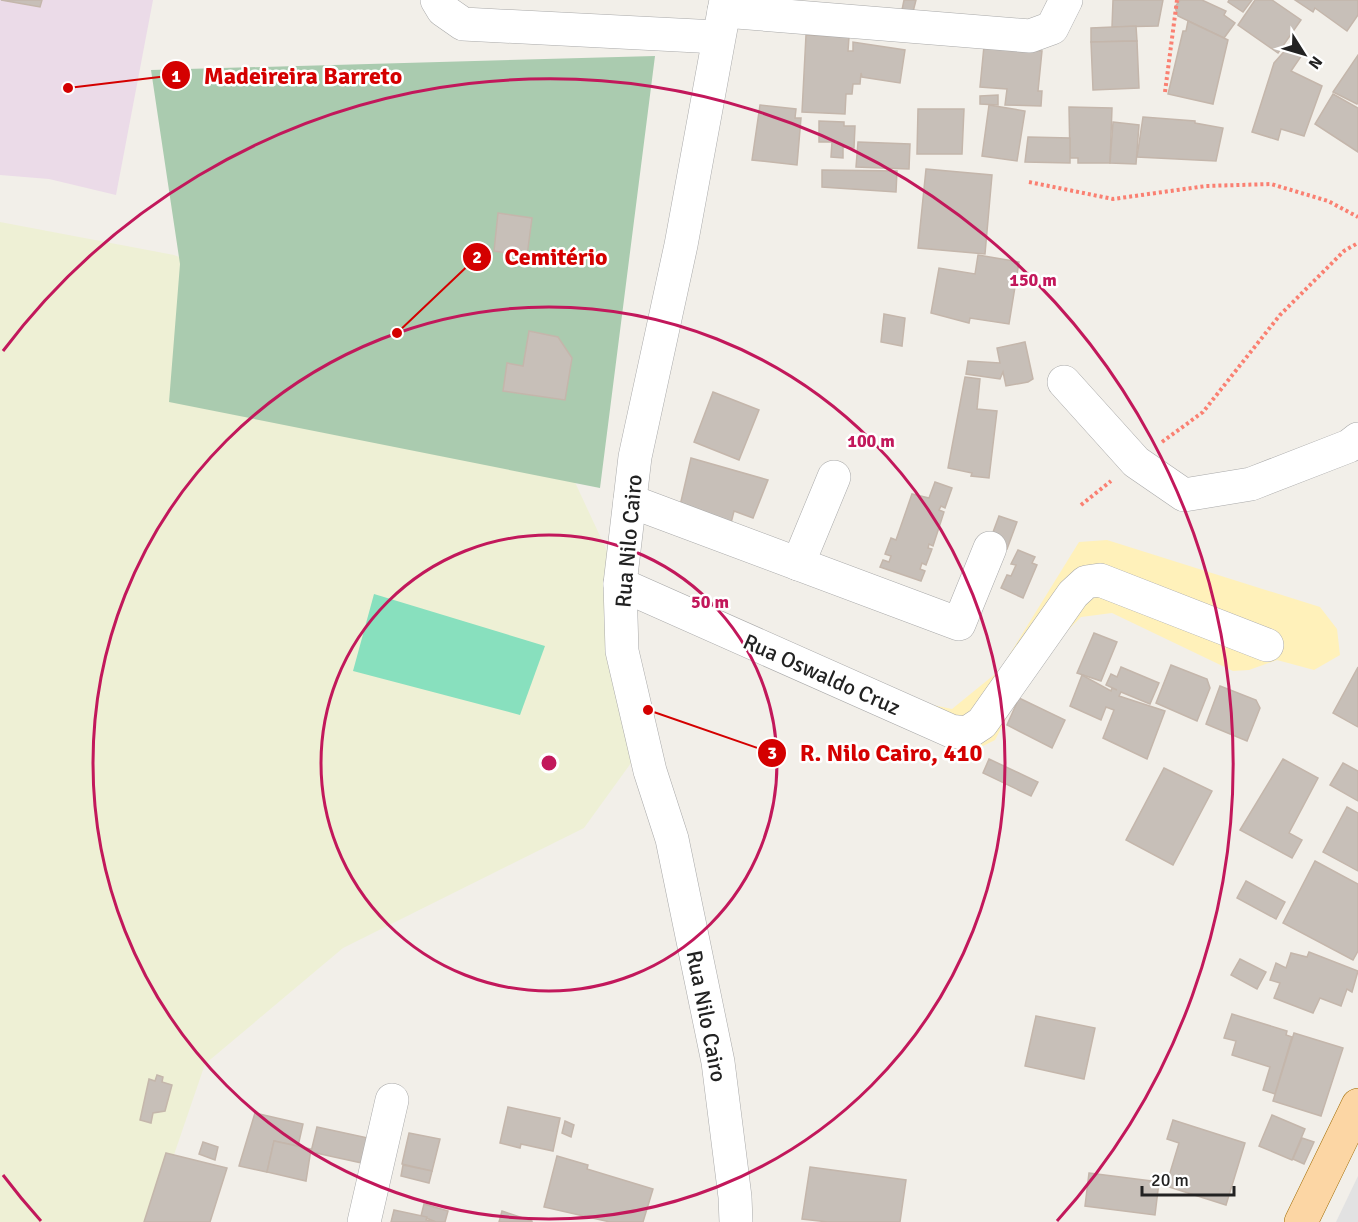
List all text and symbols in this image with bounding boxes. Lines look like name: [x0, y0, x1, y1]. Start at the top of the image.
north arrow: [1274, 24, 1334, 84]
text: N: [1304, 52, 1327, 73]
callout: Madeireira Barreto: [161, 54, 414, 96]
text: Madeireira Barreto: [204, 61, 402, 91]
text: 1: [171, 65, 181, 87]
callout: Cemitério: [462, 236, 620, 278]
text: Cemitério: [504, 242, 608, 272]
text: 2: [472, 246, 482, 268]
text: 150 m: [1009, 269, 1057, 291]
text: 100 m: [847, 430, 895, 452]
street label: Rua Nilo Cairo: [609, 473, 648, 609]
text: 50 m: [691, 591, 729, 613]
street label: Rua Oswaldo Cruz: [739, 628, 905, 721]
callout: R. Nilo Cairo, 410: [757, 732, 994, 774]
text: R. Nilo Cairo, 410: [800, 738, 982, 768]
text: 3: [767, 742, 777, 764]
centre of rings: [539, 753, 559, 773]
street label: Rua Nilo Cairo: [681, 948, 733, 1084]
scale bar: [1142, 1159, 1234, 1197]
text: 20 m: [1151, 1169, 1189, 1191]

